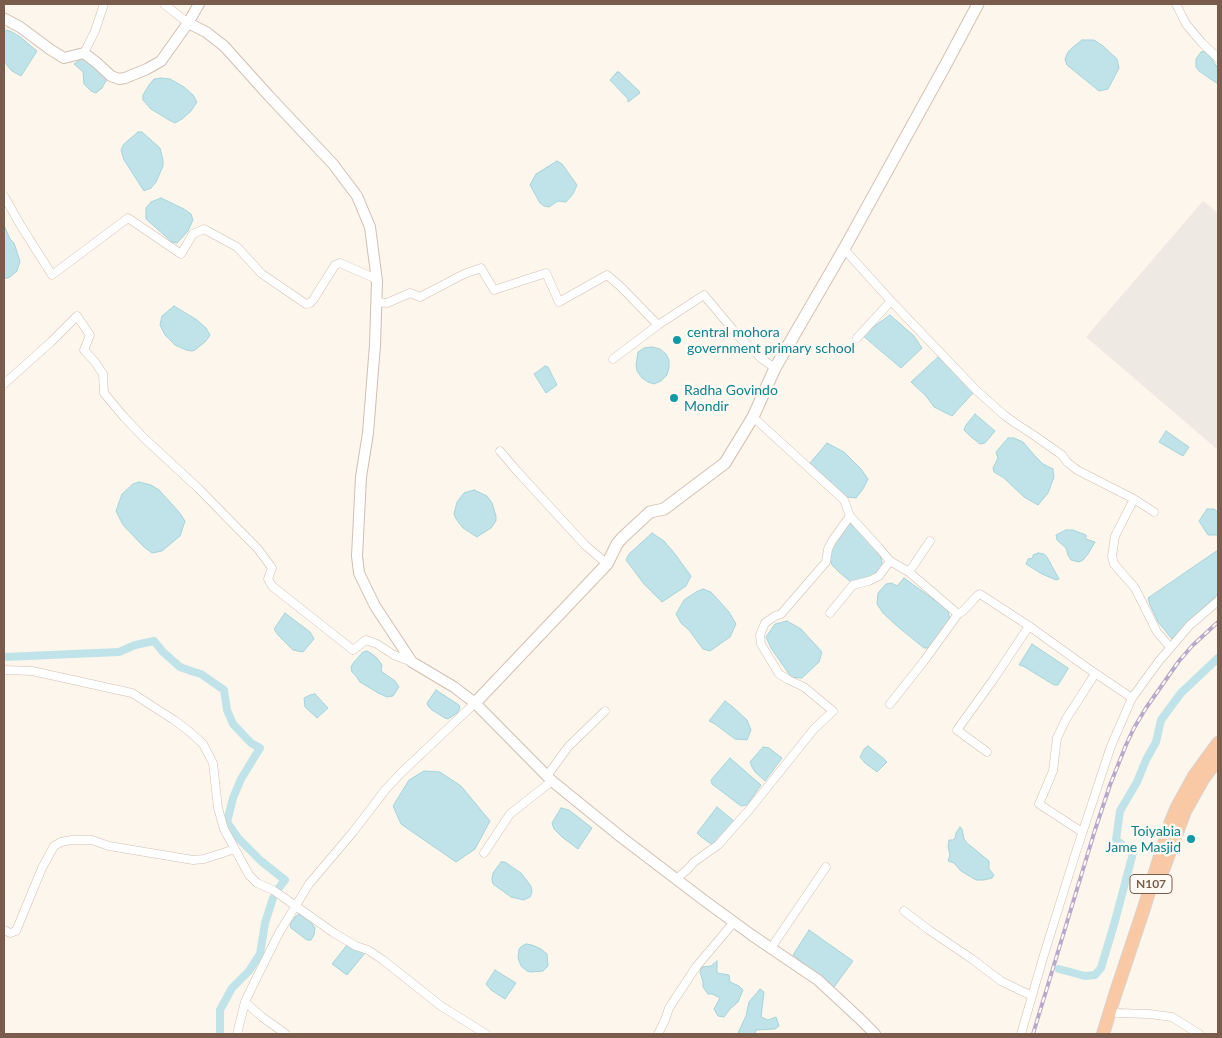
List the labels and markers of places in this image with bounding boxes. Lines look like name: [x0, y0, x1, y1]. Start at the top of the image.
place label: central mohora government primary school: [687, 324, 855, 357]
marker: central mohora government primary school: [671, 334, 683, 346]
place label: Radha Govindo Mondir: [684, 382, 778, 414]
marker: Radha Govindo Mondir: [668, 392, 680, 404]
place label: Toiyabia Jame Masjid: [1106, 823, 1181, 856]
marker: Toiyabia Jame Masjid: [1185, 833, 1197, 845]

